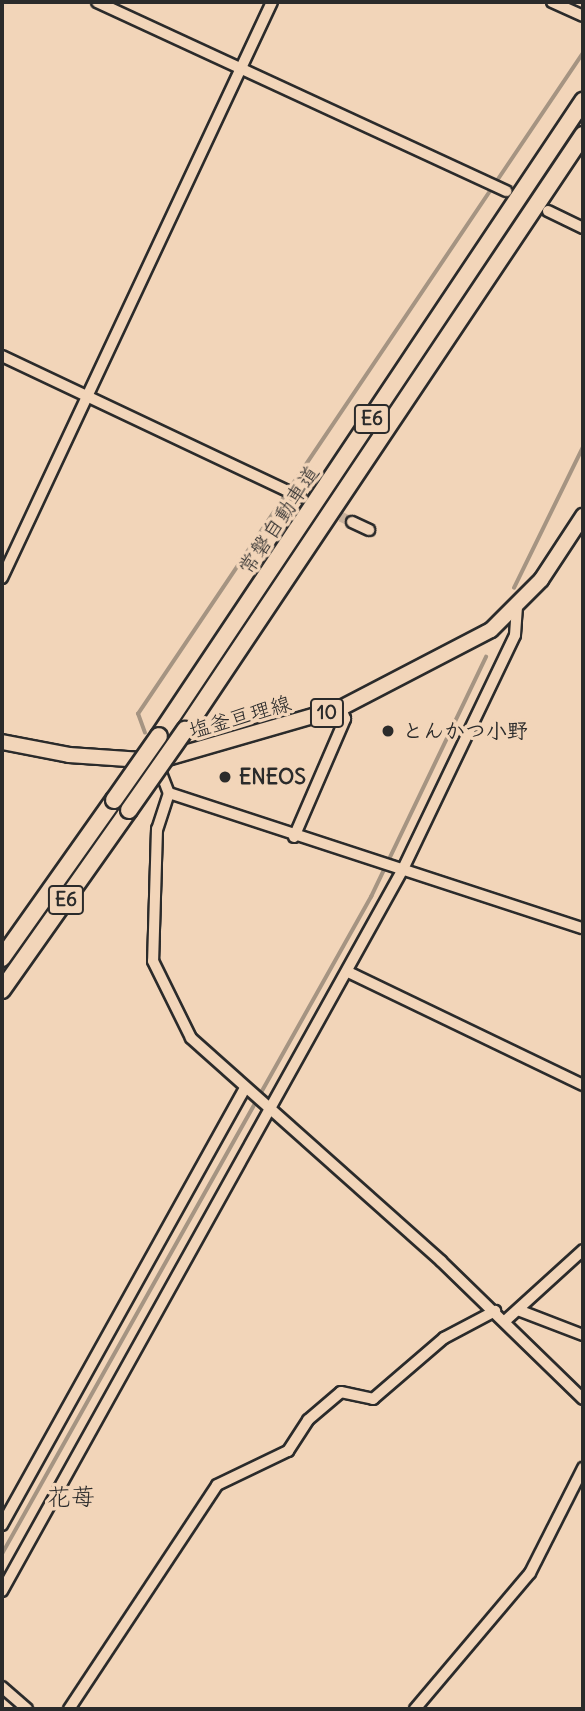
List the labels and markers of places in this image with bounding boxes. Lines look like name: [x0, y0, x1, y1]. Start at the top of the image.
place label: とんかつ小野: [402, 718, 528, 744]
marker: とんかつ小野: [380, 723, 396, 739]
place label: ENEOS: [239, 764, 306, 790]
marker: ENEOS: [217, 769, 233, 785]

